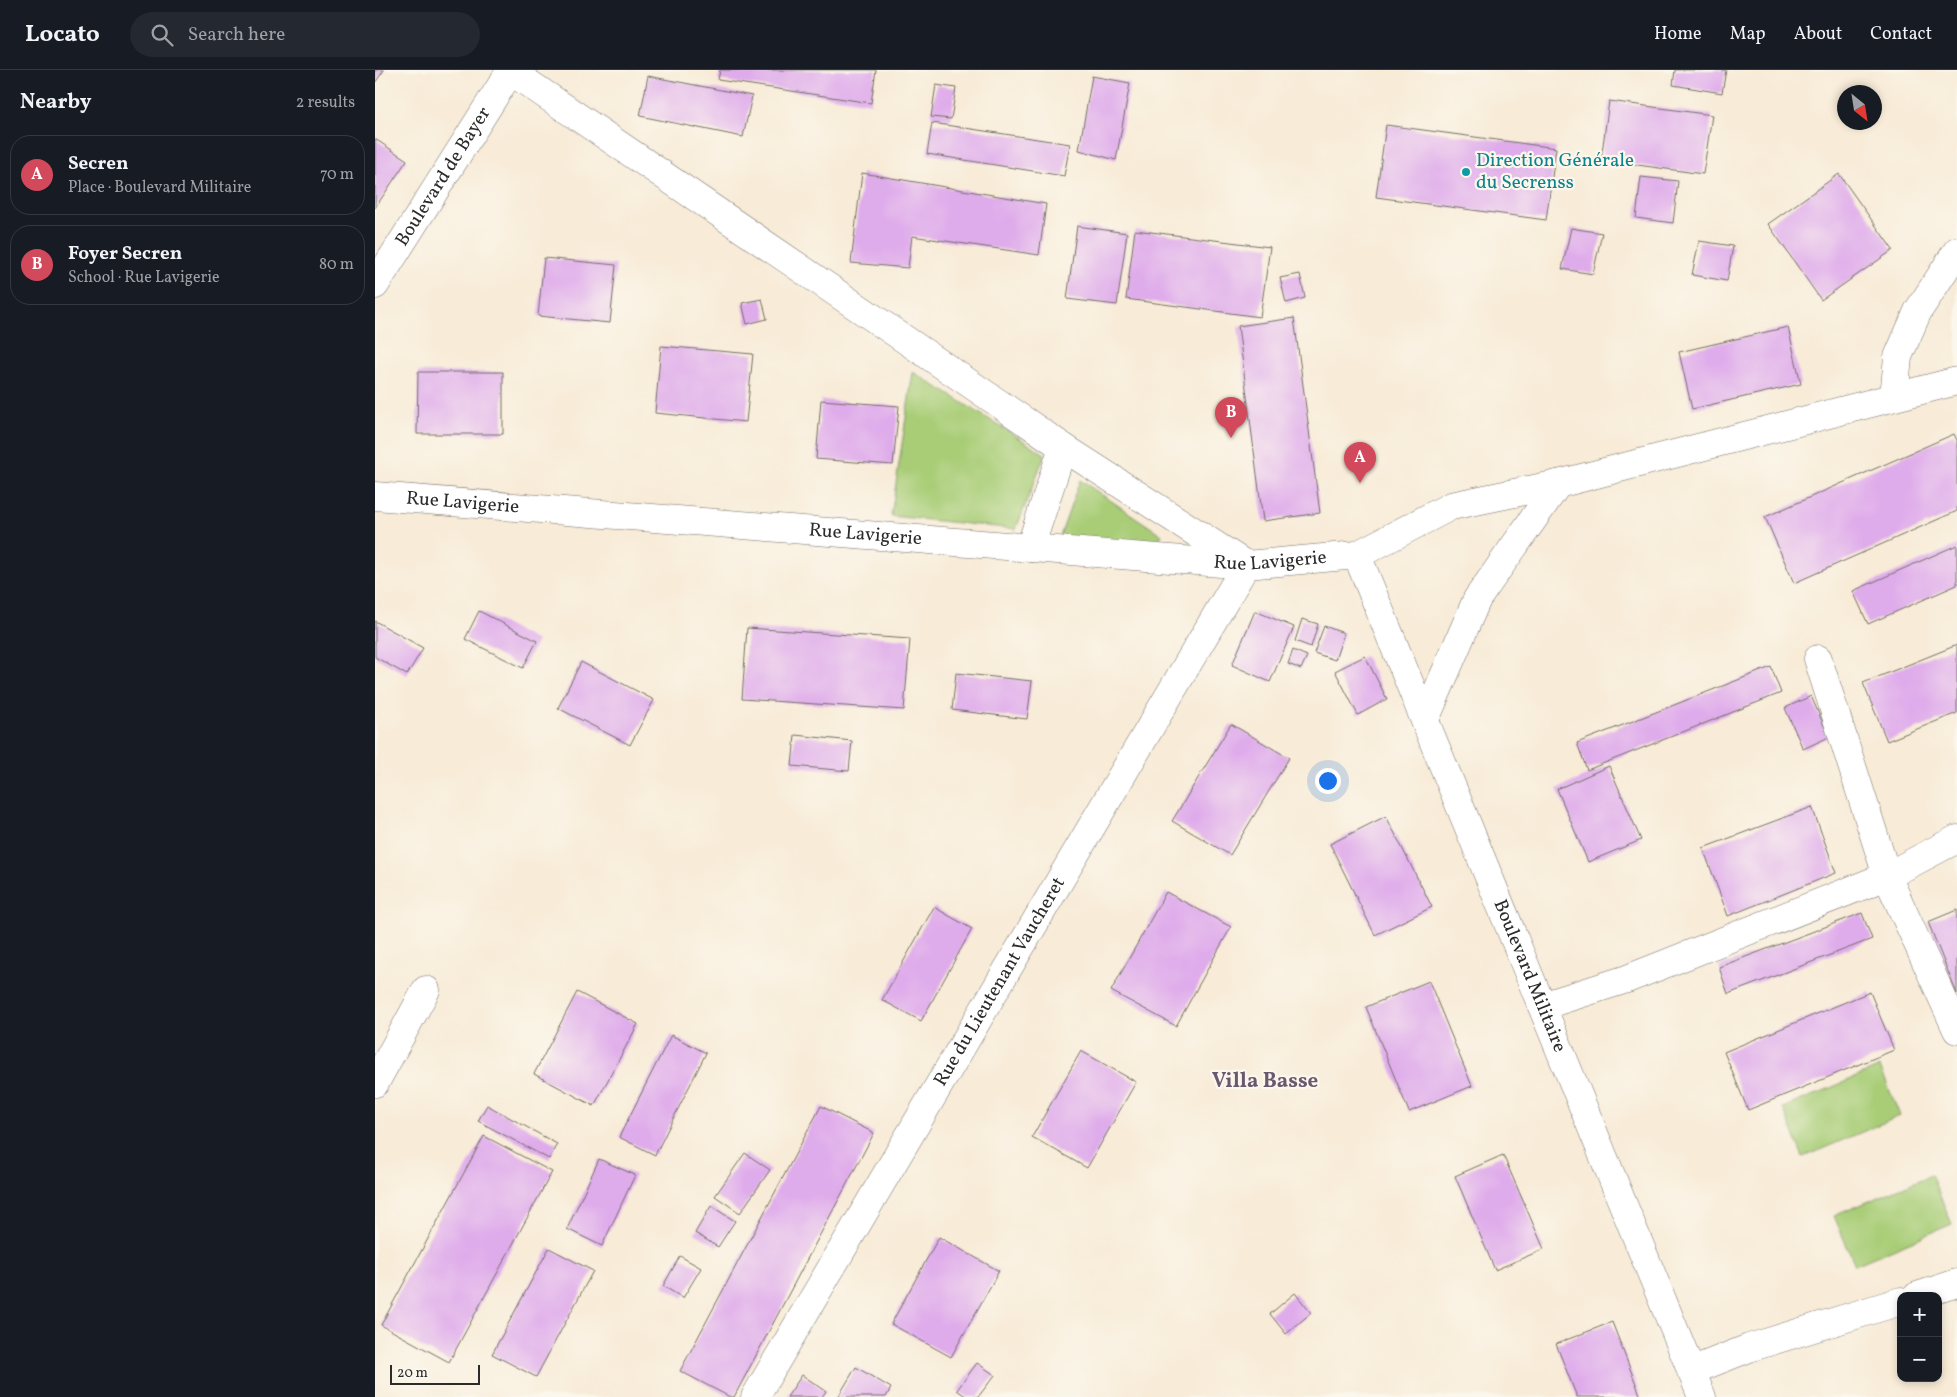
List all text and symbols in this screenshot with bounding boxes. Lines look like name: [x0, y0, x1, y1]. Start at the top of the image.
search box: [130, 12, 480, 57]
text: Locato: [25, 18, 100, 52]
icon: search: [148, 21, 176, 49]
text: Search here: [188, 22, 285, 48]
text: Home: [1654, 22, 1702, 47]
text: Map: [1730, 22, 1766, 47]
text: About: [1794, 22, 1842, 47]
text: Contact: [1870, 22, 1932, 47]
north arrow: [1837, 85, 1882, 130]
text: Nearby: [20, 88, 91, 117]
text: 2 results: [296, 92, 355, 114]
street label: Boulevard de Bayer: [390, 102, 497, 252]
place label: Direction Générale du Secrenss: [1476, 148, 1634, 196]
text: Secren: [68, 151, 128, 177]
text: A: [31, 164, 43, 186]
text: 70 m: [320, 164, 354, 186]
marker: Direction Générale du Secrenss: [1460, 166, 1472, 178]
text: Place · Boulevard Militaire: [68, 177, 251, 199]
text: Foyer Secren: [68, 241, 182, 267]
text: B: [32, 254, 42, 276]
text: 80 m: [319, 254, 354, 276]
text: School · Rue Lavigerie: [68, 267, 220, 289]
pin: B: [1215, 397, 1247, 438]
pin: A: [1344, 442, 1376, 483]
street label: Rue Lavigerie: [405, 486, 520, 520]
street label: Rue Lavigerie: [808, 517, 923, 552]
street label: Rue Lavigerie: [1213, 545, 1328, 578]
your location: [1315, 768, 1341, 794]
street label: Rue du Lieutenant Vaucheret: [928, 872, 1072, 1091]
street label: Boulevard Militaire: [1487, 896, 1572, 1056]
district label: Villa Basse: [1212, 1067, 1318, 1096]
map controls: [1897, 1292, 1942, 1382]
button: +: [1897, 1292, 1942, 1337]
button: −: [1897, 1337, 1942, 1382]
scale bar: [390, 1362, 480, 1385]
text: 20 m: [397, 1364, 428, 1383]

